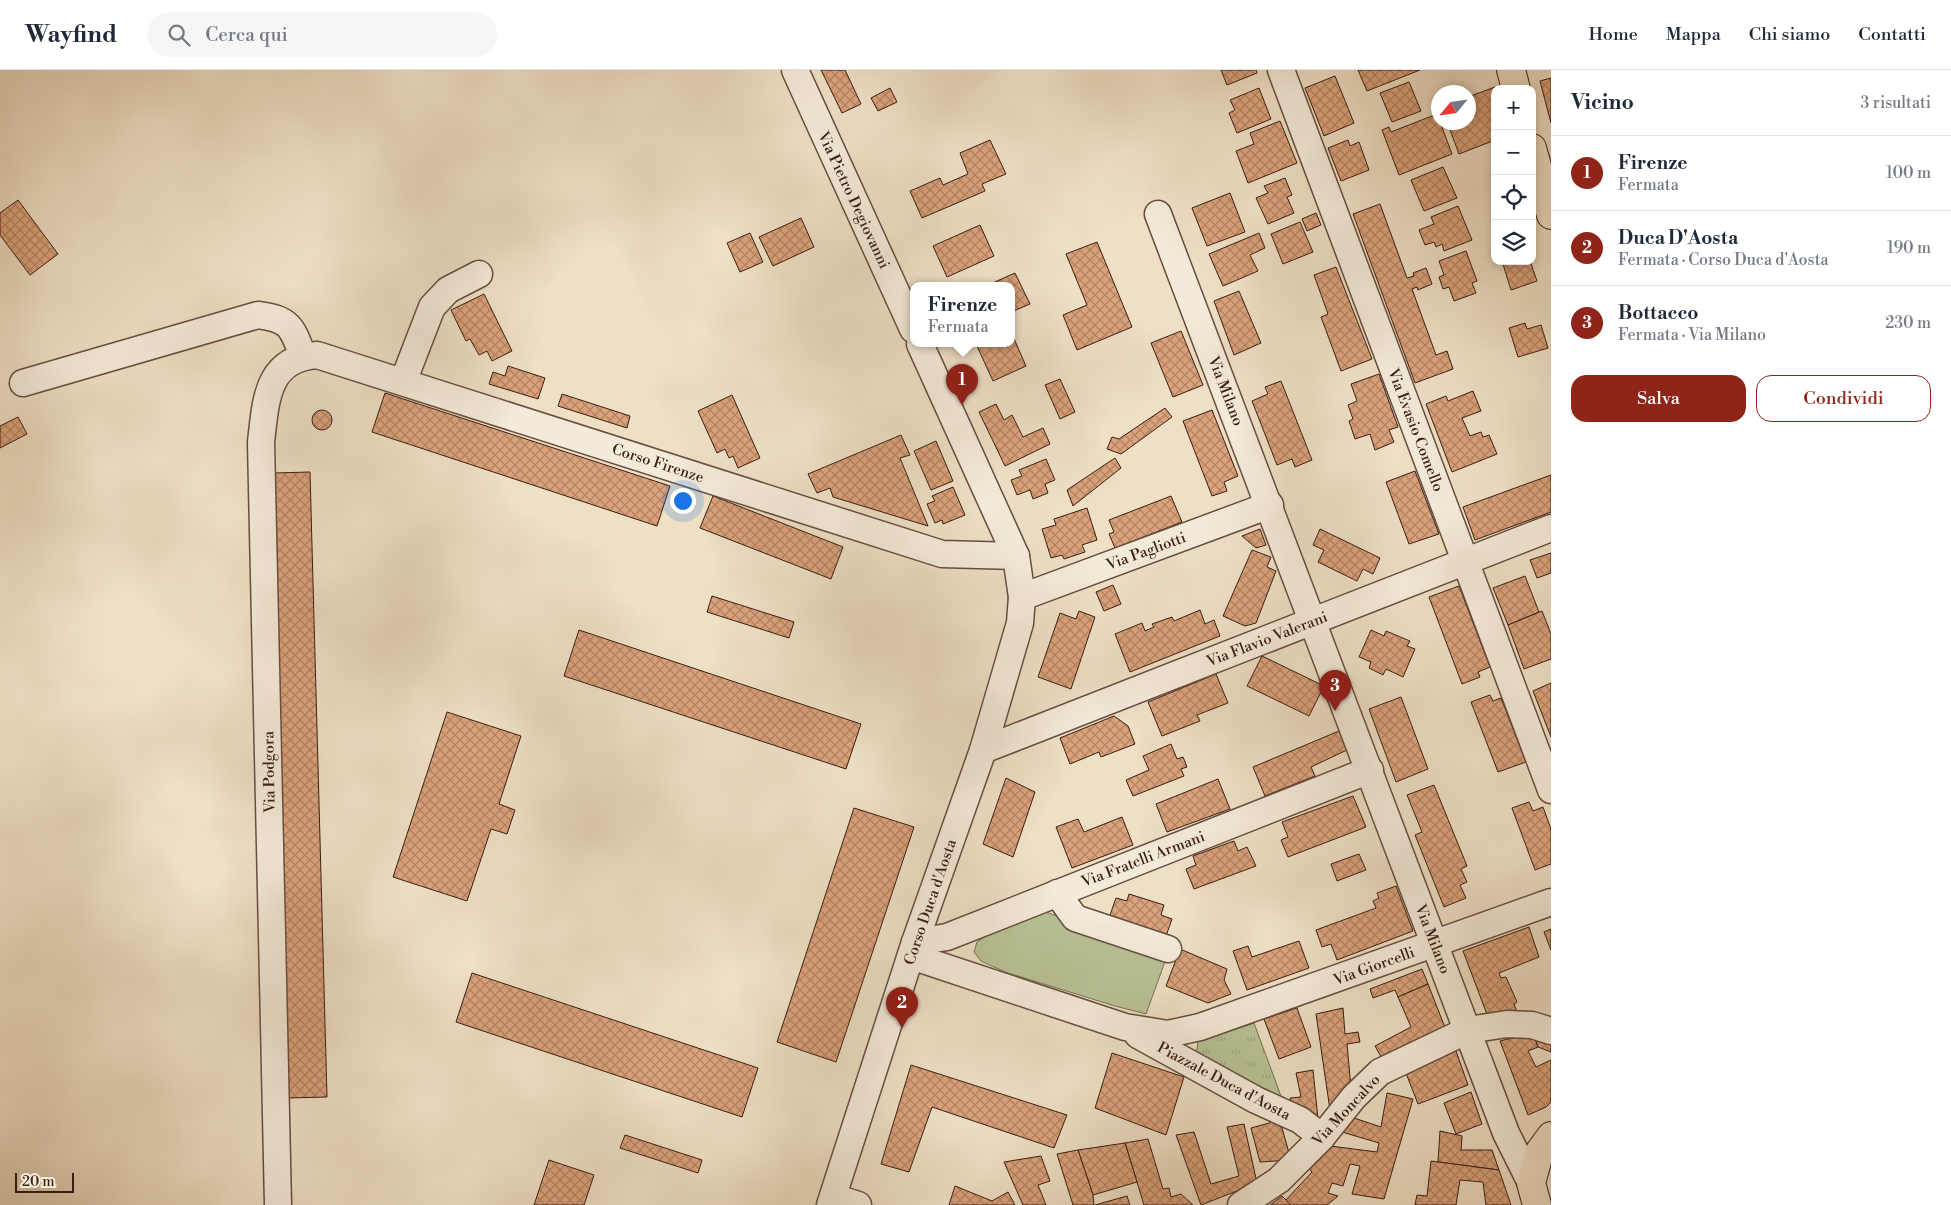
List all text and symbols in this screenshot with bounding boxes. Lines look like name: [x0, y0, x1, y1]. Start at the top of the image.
search box: [147, 12, 497, 57]
text: Wayfind: [25, 20, 117, 50]
icon: search: [165, 21, 193, 49]
text: Cerca qui: [205, 23, 288, 47]
text: Home: [1588, 23, 1638, 46]
text: Mappa: [1666, 23, 1721, 46]
text: Chi siamo: [1749, 23, 1830, 46]
text: Contatti: [1858, 23, 1926, 46]
north arrow: [1431, 85, 1476, 130]
map controls: [1491, 85, 1536, 265]
button: +: [1491, 85, 1536, 130]
text: Vicino: [1571, 90, 1634, 116]
text: 3 risultati: [1861, 93, 1931, 113]
street label: Via Pietro Degiovanni: [813, 128, 894, 272]
button: −: [1491, 130, 1536, 175]
text: Firenze: [1618, 151, 1687, 175]
text: 1: [1583, 163, 1591, 183]
text: 100 m: [1886, 163, 1931, 183]
button: locate: [1491, 175, 1536, 220]
text: Fermata: [1618, 175, 1679, 195]
button: layers: [1491, 220, 1536, 265]
text: Duca D'Aosta: [1618, 226, 1738, 250]
text: 2: [1582, 238, 1592, 258]
text: 190 m: [1887, 238, 1931, 258]
text: Fermata · Corso Duca d'Aosta: [1618, 250, 1829, 270]
popup: [910, 282, 1015, 347]
text: Firenze: [928, 293, 997, 317]
text: Bottacco: [1618, 301, 1699, 325]
text: 3: [1582, 313, 1592, 333]
text: 230 m: [1885, 313, 1931, 333]
text: Fermata: [928, 317, 989, 337]
text: Fermata · Via Milano: [1618, 325, 1766, 345]
street label: Via Milano: [1203, 353, 1248, 429]
pin: 1: [946, 364, 978, 405]
street label: Via Evasio Comello: [1383, 365, 1448, 494]
button: Salva: [1571, 375, 1746, 422]
button: Condividi: [1756, 375, 1931, 422]
street label: Corso Firenze: [609, 440, 706, 487]
your location: [670, 488, 696, 514]
street label: Via Pagliotti: [1103, 528, 1189, 575]
street label: Via Flavio Valerani: [1203, 608, 1330, 672]
pin: 3: [1319, 670, 1351, 711]
street label: Via Podgora: [259, 730, 280, 814]
street label: Via Fratelli Armani: [1078, 827, 1208, 892]
street label: Corso Duca d'Aosta: [900, 836, 961, 968]
street label: Via Milano: [1410, 901, 1455, 977]
street label: Via Giorcelli: [1330, 943, 1418, 990]
pin: 2: [886, 987, 918, 1028]
street label: Piazzale Duca d'Aosta: [1154, 1038, 1294, 1125]
street label: Via Moncalvo: [1308, 1070, 1384, 1151]
scale bar: [15, 1170, 74, 1193]
text: 20 m: [22, 1173, 54, 1191]

